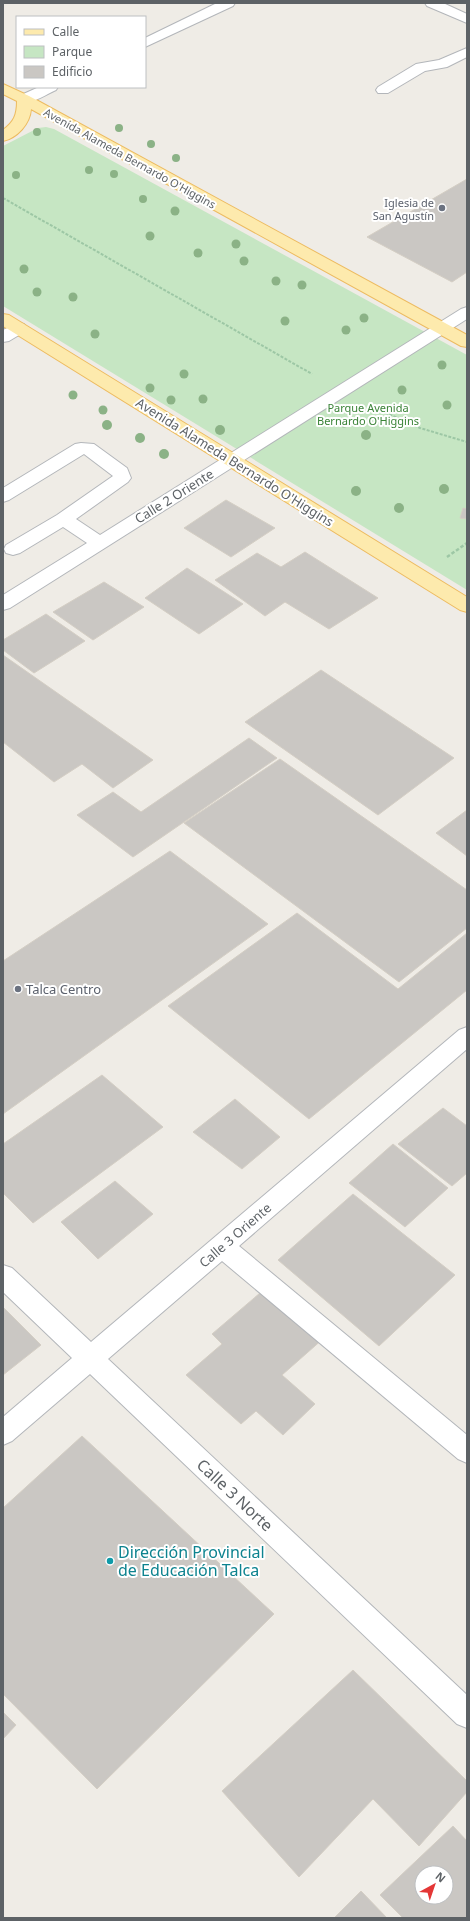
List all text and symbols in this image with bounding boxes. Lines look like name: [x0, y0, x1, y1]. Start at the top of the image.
legend: [16, 16, 146, 88]
text: Calle: [52, 23, 80, 40]
text: Parque: [52, 43, 93, 60]
text: Edificio: [52, 63, 93, 80]
street label: Avenida Alameda Bernardo O'Higgins: [41, 104, 219, 212]
place label: Iglesia de San Agustín: [373, 195, 434, 223]
marker: Iglesia de San Agustín: [437, 203, 447, 213]
street label: Avenida Alameda Bernardo O'Higgins: [133, 393, 337, 531]
park label: Parque Avenida Bernardo O'Higgins: [317, 400, 419, 428]
street label: Calle 2 Oriente: [131, 465, 217, 527]
place label: Talca Centro: [26, 980, 101, 998]
marker: Talca Centro: [13, 984, 23, 994]
street label: Calle 3 Oriente: [195, 1199, 275, 1271]
street label: Calle 3 Norte: [192, 1454, 278, 1536]
place label: Dirección Provincial de Educación Talca: [118, 1541, 265, 1581]
marker: Dirección Provincial de Educación Talca: [105, 1556, 115, 1566]
north arrow: [414, 1865, 454, 1905]
text: N: [432, 1868, 449, 1886]

